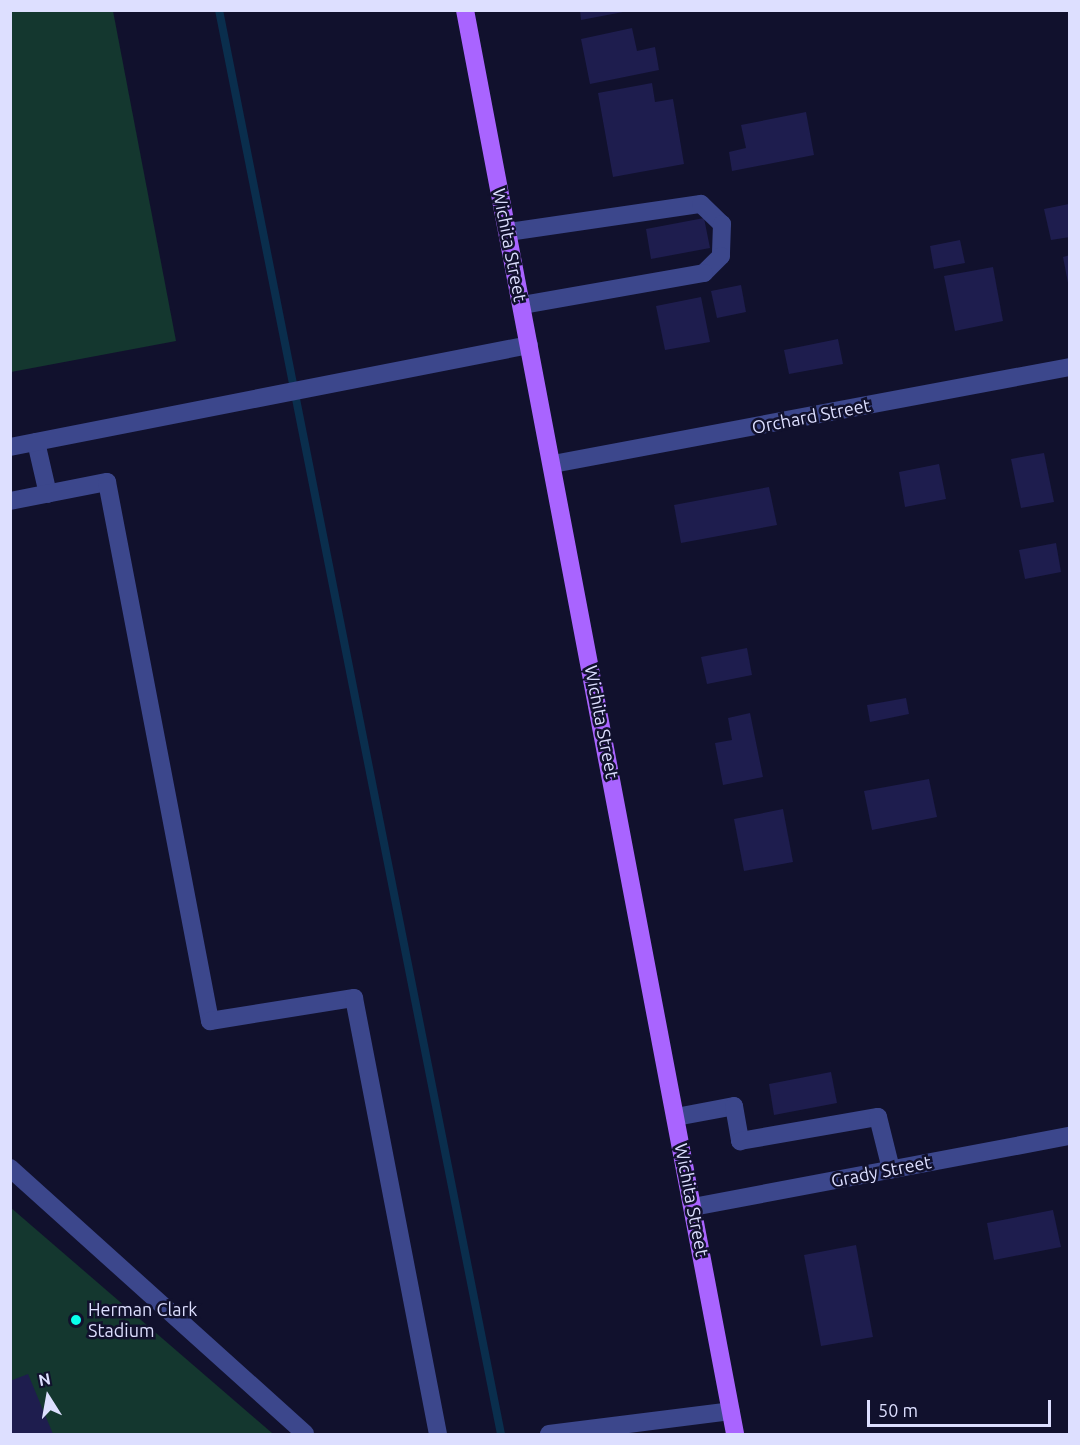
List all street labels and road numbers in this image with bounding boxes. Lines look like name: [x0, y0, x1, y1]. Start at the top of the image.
street label: Wichita Street: [488, 186, 532, 304]
street label: Orchard Street: [750, 394, 872, 438]
street label: Wichita Street: [580, 663, 624, 781]
street label: Wichita Street: [670, 1141, 714, 1259]
street label: Grady Street: [829, 1151, 933, 1191]

